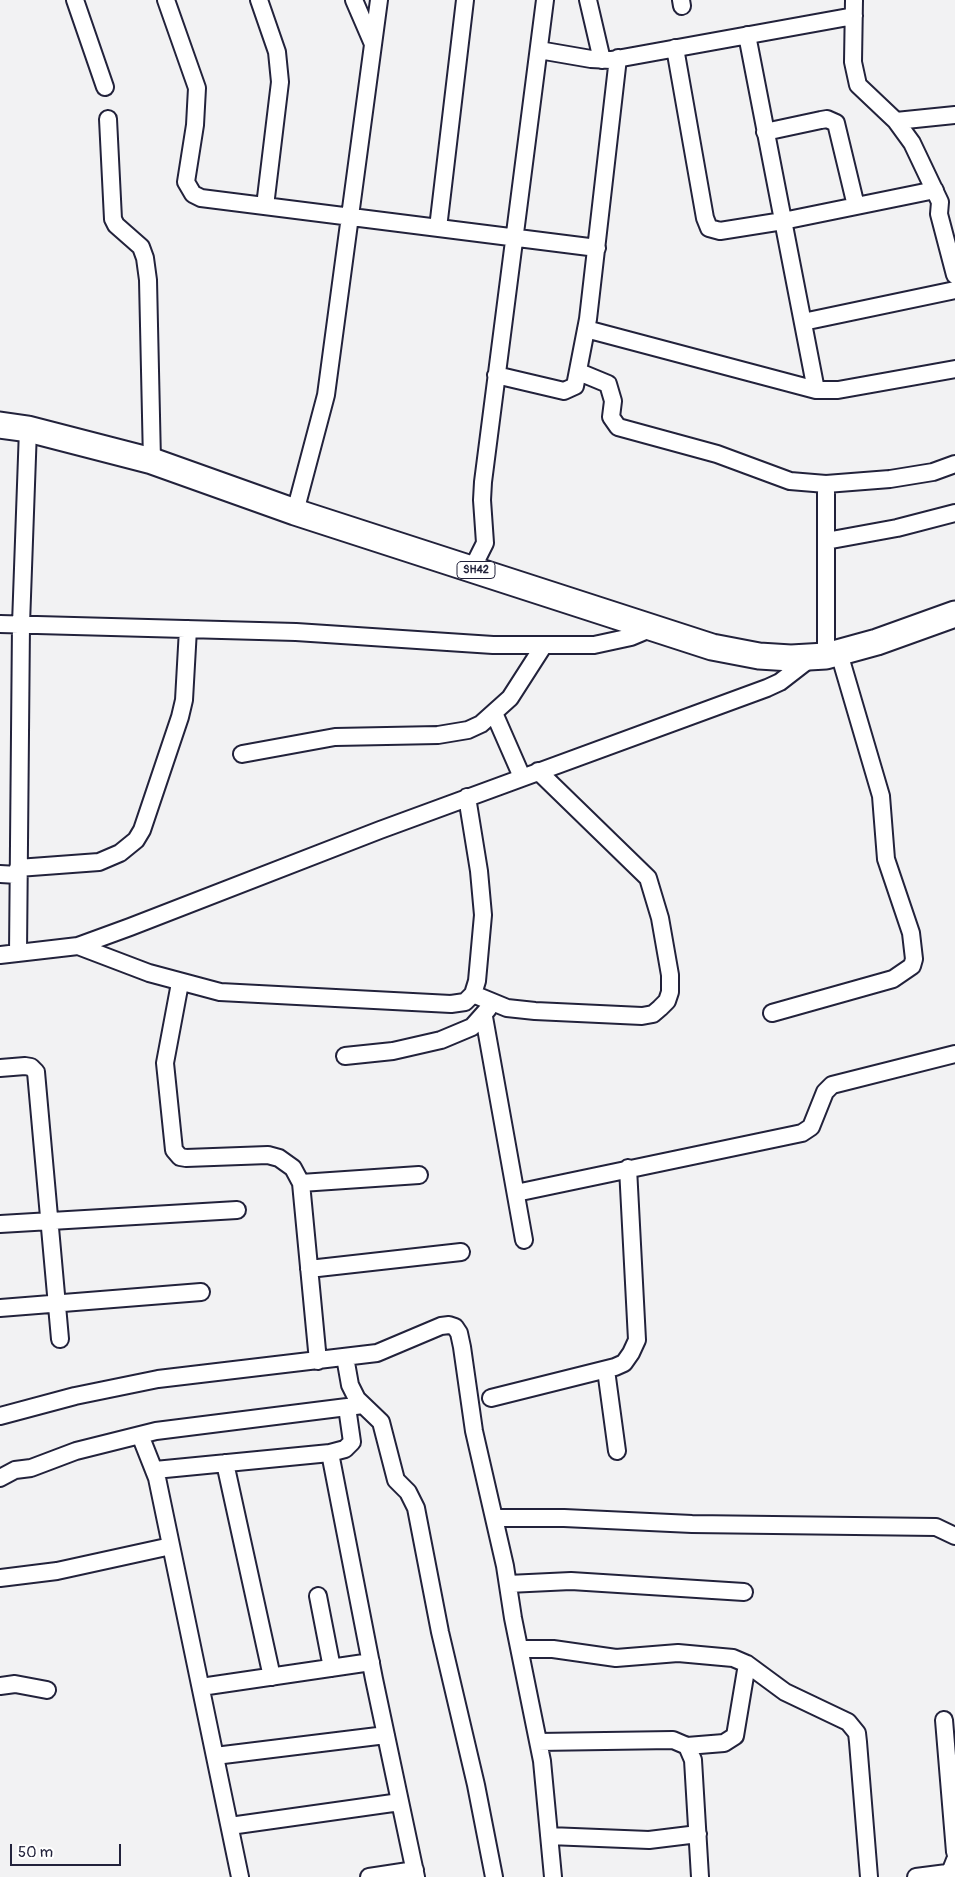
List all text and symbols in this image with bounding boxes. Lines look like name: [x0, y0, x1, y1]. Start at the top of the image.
road number: SH42: [457, 562, 495, 578]
scale bar: [12, 1834, 124, 1866]
text: 50 m: [18, 1843, 53, 1862]

